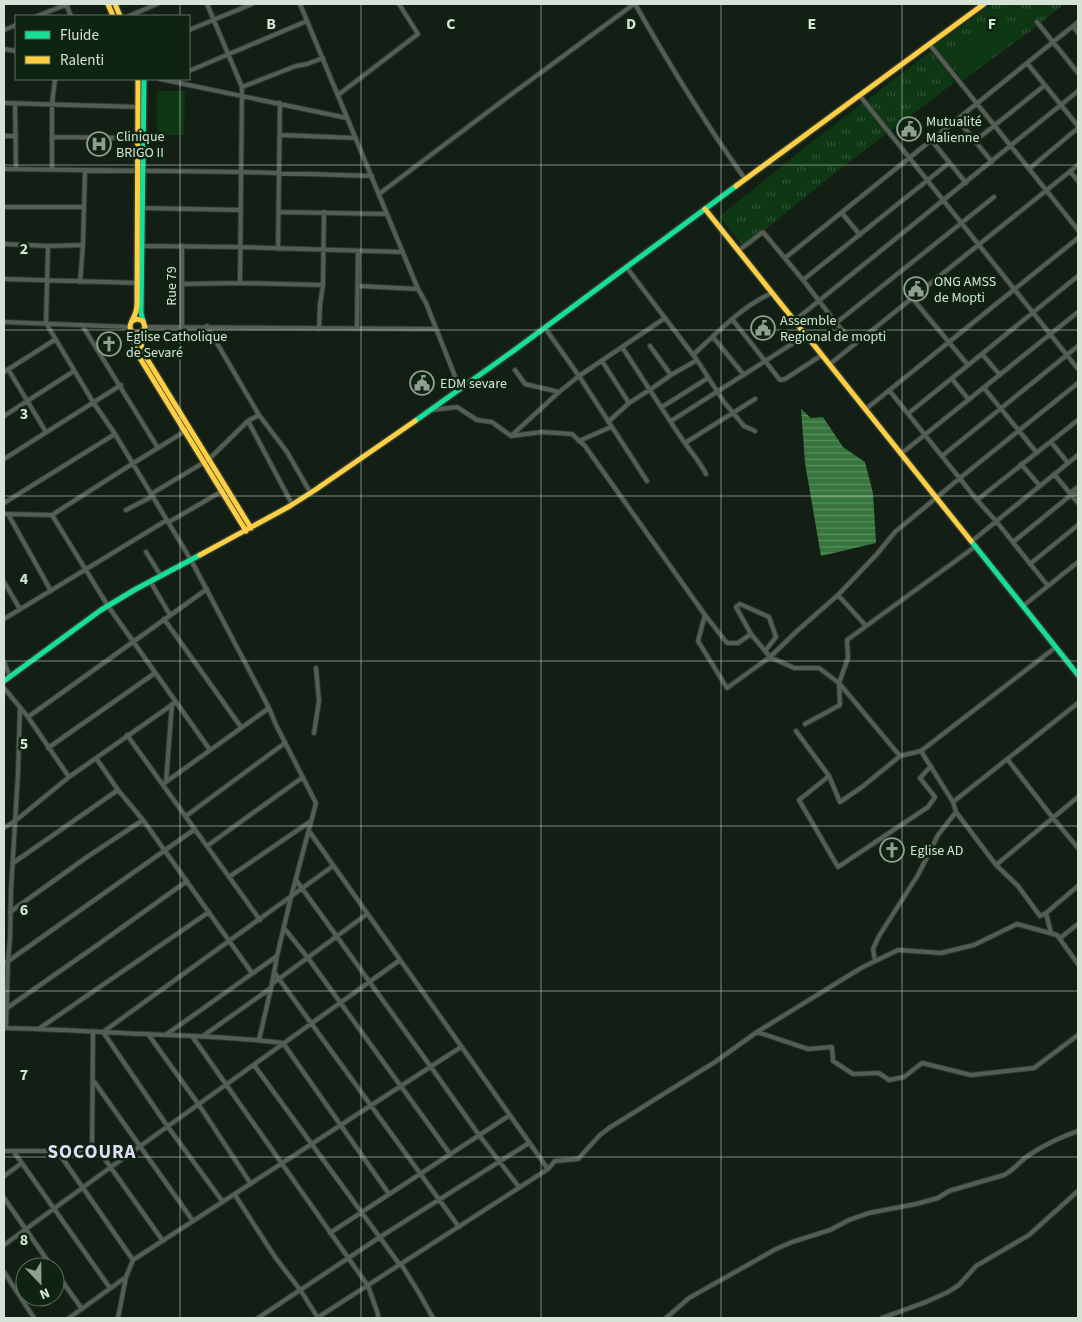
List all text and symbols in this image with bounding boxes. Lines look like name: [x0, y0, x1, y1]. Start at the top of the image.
text: B: [266, 13, 276, 35]
text: C: [446, 13, 456, 35]
text: D: [626, 13, 636, 35]
text: E: [808, 13, 816, 35]
text: F: [988, 13, 996, 35]
legend: [15, 15, 190, 80]
text: Fluide: [60, 25, 99, 46]
text: Ralenti: [60, 50, 104, 71]
place label: Mutualité Malienne: [926, 112, 982, 148]
public building icon: Mutualité Malienne: [896, 116, 922, 142]
place label: Clinique BRIGO II: [116, 127, 164, 163]
hospital icon: Clinique BRIGO II: [86, 131, 112, 157]
text: 2: [20, 238, 28, 260]
street label: Rue 79: [162, 266, 182, 306]
place label: ONG AMSS de Mopti: [934, 272, 996, 308]
public building icon: ONG AMSS de Mopti: [903, 276, 929, 302]
place label: Assemble Regional de mopti: [780, 311, 886, 347]
public building icon: Assemble Regional de mopti: [750, 315, 776, 341]
place label: Eglise Catholique de Sevaré: [126, 327, 227, 363]
church icon: Eglise Catholique de Sevaré: [96, 331, 122, 357]
public building icon: EDM sevare: [409, 370, 435, 396]
place label: EDM sevare: [440, 374, 507, 394]
text: 3: [20, 403, 28, 425]
text: 4: [20, 568, 29, 590]
text: 5: [20, 733, 28, 755]
church icon: Eglise AD: [879, 837, 905, 863]
place label: Eglise AD: [910, 841, 963, 861]
text: 6: [20, 899, 28, 921]
text: 7: [20, 1064, 28, 1086]
district label: SOCOURA: [48, 1139, 136, 1166]
text: 8: [20, 1229, 28, 1251]
north arrow: [15, 1257, 65, 1307]
text: N: [36, 1282, 53, 1304]

